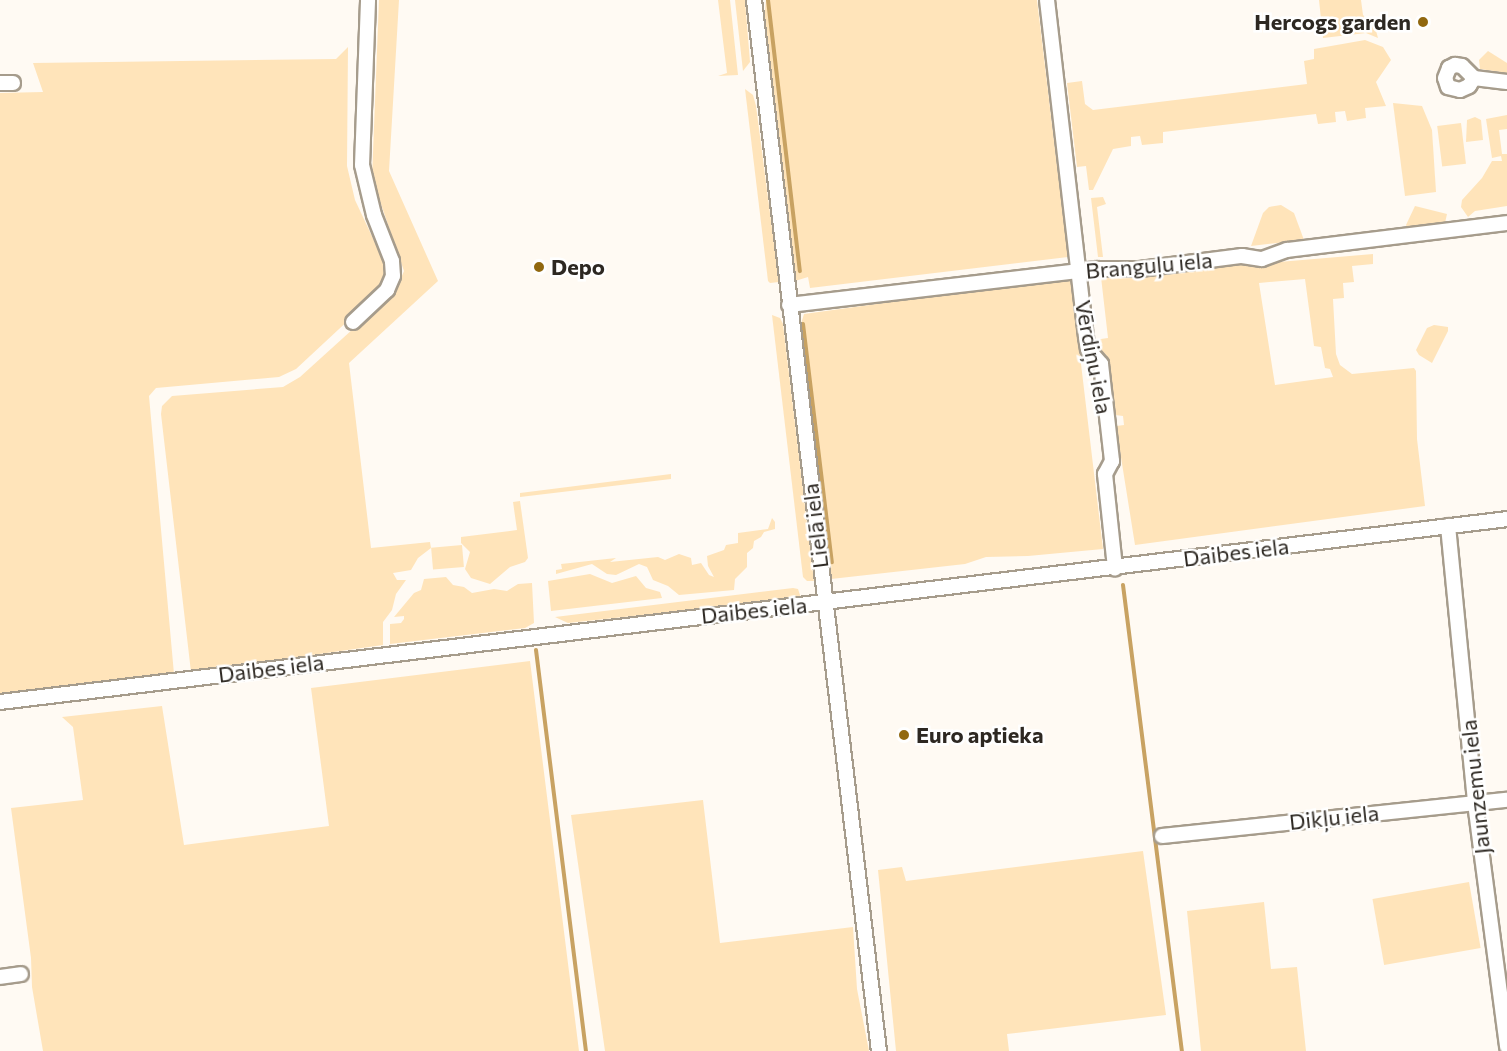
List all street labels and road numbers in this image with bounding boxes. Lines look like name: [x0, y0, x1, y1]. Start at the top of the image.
street label: Branguļu iela: [1084, 246, 1214, 284]
street label: Vērdiņu iela: [1070, 298, 1118, 416]
street label: Lielā iela: [797, 482, 833, 570]
street label: Daibes iela: [1182, 532, 1290, 572]
street label: Daibes iela: [700, 591, 808, 629]
street label: Daibes iela: [217, 648, 325, 688]
street label: Jaunzemu iela: [1455, 718, 1495, 856]
street label: Dikļu iela: [1288, 799, 1380, 835]

